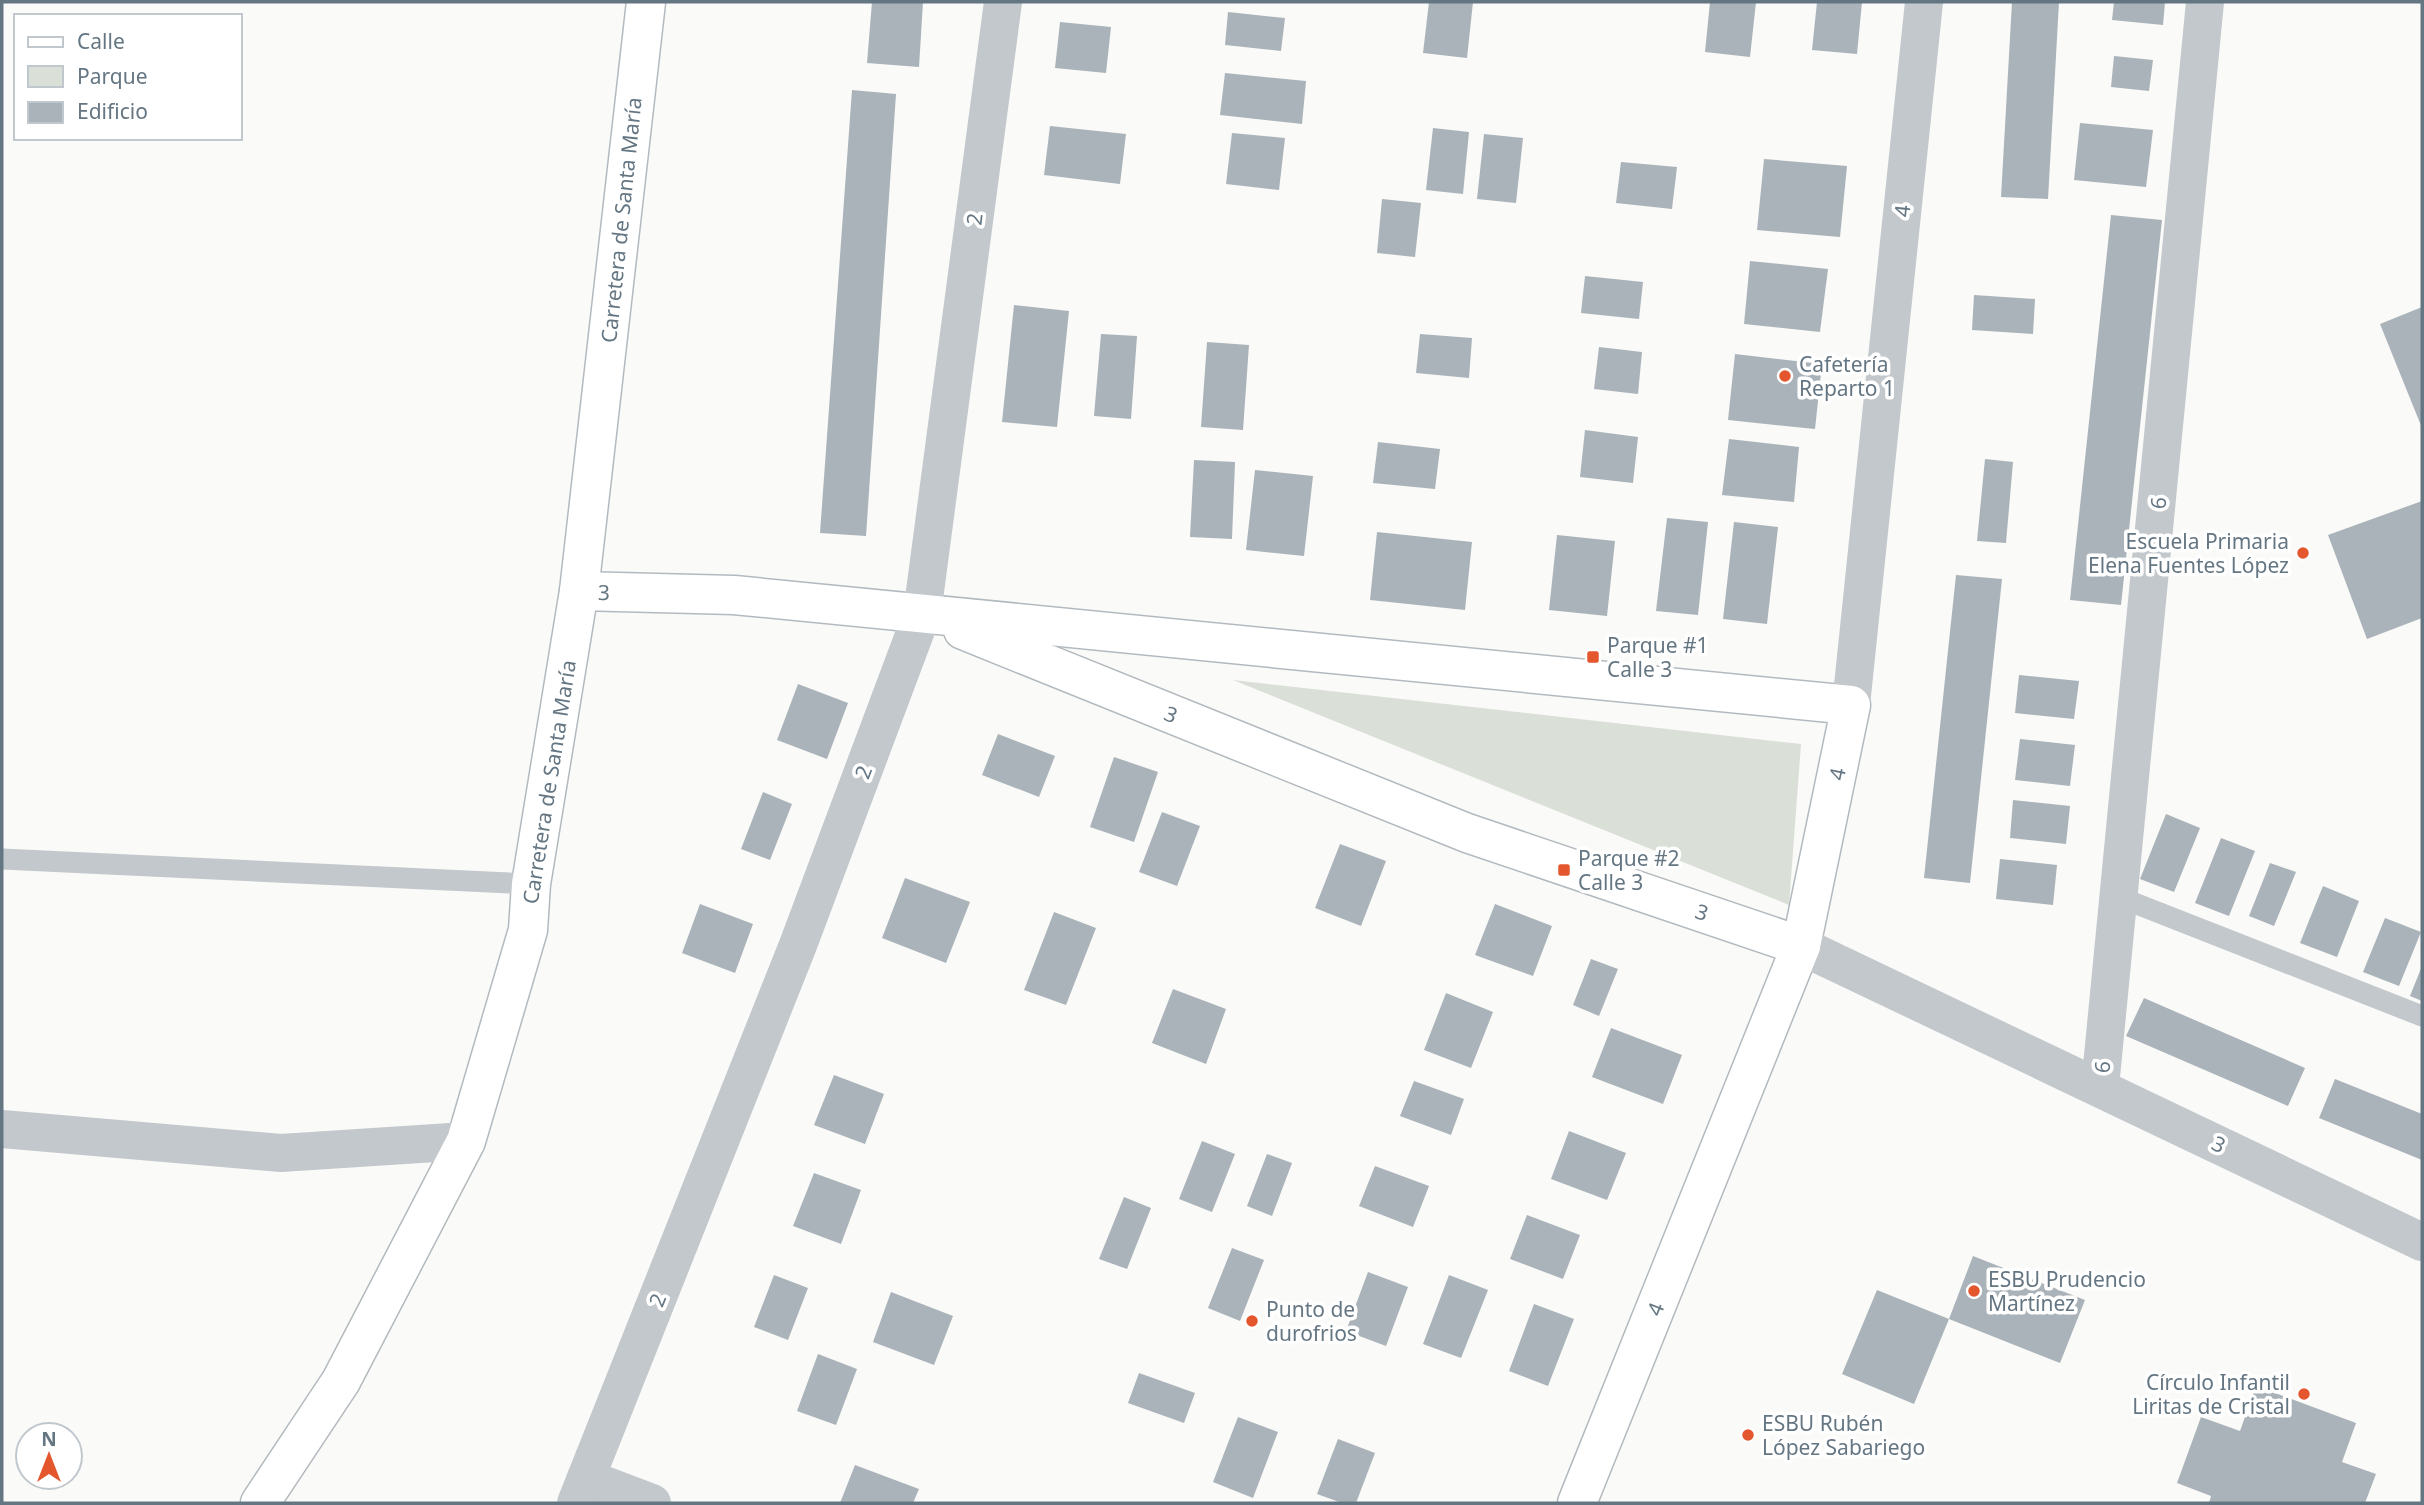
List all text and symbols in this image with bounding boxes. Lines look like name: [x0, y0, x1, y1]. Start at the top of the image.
legend: [14, 14, 242, 140]
text: Calle: [77, 27, 125, 55]
text: Parque: [77, 62, 147, 90]
street label: Carretera de Santa María: [594, 96, 648, 344]
text: Edificio: [77, 97, 148, 125]
street label: 4: [1887, 204, 1917, 218]
street label: 2: [959, 211, 989, 227]
place label: Cafetería Reparto 1: [1799, 350, 1895, 402]
marker: Cafetería Reparto 1: [1777, 368, 1793, 384]
street label: 6: [2143, 496, 2173, 510]
place label: Escuela Primaria Elena Fuentes López: [2088, 527, 2289, 579]
marker: Escuela Primaria Elena Fuentes López: [2295, 545, 2311, 561]
street label: 3: [598, 578, 610, 606]
place label: Parque #1 Calle 3: [1607, 631, 1709, 683]
marker: Parque #1 Calle 3: [1585, 649, 1601, 665]
street label: Carretera de Santa María: [516, 658, 582, 906]
street label: 3: [1160, 699, 1182, 729]
street label: 2: [848, 761, 878, 783]
street label: 4: [1822, 765, 1852, 783]
place label: Parque #2 Calle 3: [1578, 844, 1680, 896]
marker: Parque #2 Calle 3: [1556, 862, 1572, 878]
street label: 3: [1692, 897, 1712, 927]
street label: 6: [2087, 1060, 2117, 1074]
street label: 3: [2207, 1129, 2231, 1159]
place label: ESBU Prudencio Martínez: [1988, 1265, 2146, 1317]
marker: ESBU Prudencio Martínez: [1966, 1283, 1982, 1299]
street label: 2: [642, 1289, 672, 1311]
place label: Punto de durofrios: [1266, 1295, 1357, 1347]
street label: 4: [1640, 1298, 1670, 1320]
marker: Punto de durofrios: [1244, 1313, 1260, 1329]
place label: Círculo Infantil Liritas de Cristal: [2132, 1368, 2290, 1420]
marker: Círculo Infantil Liritas de Cristal: [2296, 1386, 2312, 1402]
place label: ESBU Rubén López Sabariego: [1762, 1409, 1925, 1461]
north arrow: [14, 1421, 84, 1491]
text: N: [41, 1426, 57, 1452]
marker: ESBU Rubén López Sabariego: [1740, 1427, 1756, 1443]

